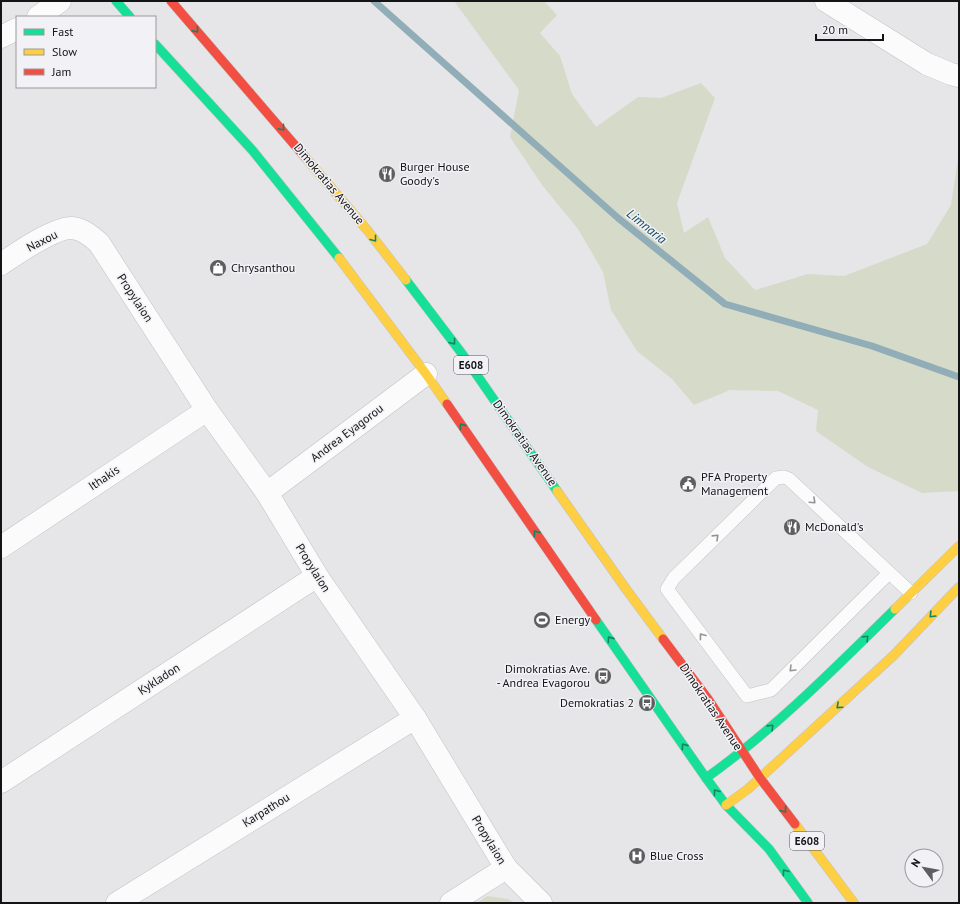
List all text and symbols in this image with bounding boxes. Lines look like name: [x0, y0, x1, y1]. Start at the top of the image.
legend: [16, 16, 156, 88]
scale bar: [816, 16, 883, 42]
text: 20 m: [822, 22, 848, 37]
text: Fast: [52, 24, 73, 39]
one-way arrow: [192, 26, 199, 33]
text: Slow: [52, 44, 77, 59]
text: Jam: [51, 64, 71, 79]
one-way arrow: [277, 124, 284, 131]
street label: Dimokratias Avenue: [291, 140, 368, 227]
place label: Burger House Goody's: [400, 159, 470, 188]
restaurant icon: Burger House Goody's: [377, 164, 397, 184]
water label: Limnaria: [623, 205, 671, 248]
street label: Naxou: [24, 226, 60, 255]
one-way arrow: [369, 234, 376, 241]
shop icon: Chrysanthou: [208, 258, 228, 278]
place label: Chrysanthou: [231, 260, 295, 275]
street label: Propylaion: [114, 271, 157, 325]
one-way arrow: [449, 337, 456, 344]
road number: E608: [454, 356, 488, 374]
street label: Dimokratias Avenue: [490, 397, 561, 489]
street label: Andrea Eyagorou: [307, 400, 386, 465]
one-way arrow: [460, 423, 467, 430]
street label: Ithakis: [85, 462, 122, 493]
place label: PFA Property Management: [701, 469, 768, 498]
public building icon: PFA Property Management: [678, 474, 698, 494]
one-way arrow: [808, 497, 815, 504]
restaurant icon: McDonald's: [782, 517, 802, 537]
place label: McDonald's: [805, 519, 864, 534]
one-way arrow: [534, 530, 541, 537]
one-way arrow: [711, 534, 719, 542]
street label: Propylaion: [293, 541, 334, 595]
sports icon: Energy: [532, 610, 552, 630]
one-way arrow: [929, 610, 937, 618]
place label: Energy: [555, 612, 591, 627]
one-way arrow: [700, 633, 707, 640]
one-way arrow: [861, 635, 869, 643]
one-way arrow: [608, 637, 615, 644]
street label: Kykladon: [135, 660, 182, 698]
street label: Dimokratias Avenue: [677, 660, 746, 753]
place label: Dimokratias Ave. - Andrea Evagorou: [496, 661, 590, 690]
one-way arrow: [789, 664, 797, 672]
bus stop icon: Dimokratias Ave. - Andrea Evagorou: [593, 666, 613, 686]
bus stop icon: Demokratias 2: [637, 693, 657, 713]
place label: Demokratias 2: [560, 695, 634, 710]
one-way arrow: [836, 701, 844, 708]
one-way arrow: [766, 724, 774, 731]
one-way arrow: [682, 744, 689, 751]
street label: Karpathou: [239, 789, 292, 830]
one-way arrow: [714, 789, 721, 796]
one-way arrow: [779, 805, 786, 812]
street label: Propylaion: [469, 813, 510, 867]
road number: E608: [790, 832, 824, 850]
hospital icon: Blue Cross: [627, 846, 647, 866]
place label: Blue Cross: [650, 848, 704, 863]
north arrow: [904, 848, 944, 888]
text: N: [908, 856, 923, 869]
one-way arrow: [783, 869, 790, 876]

